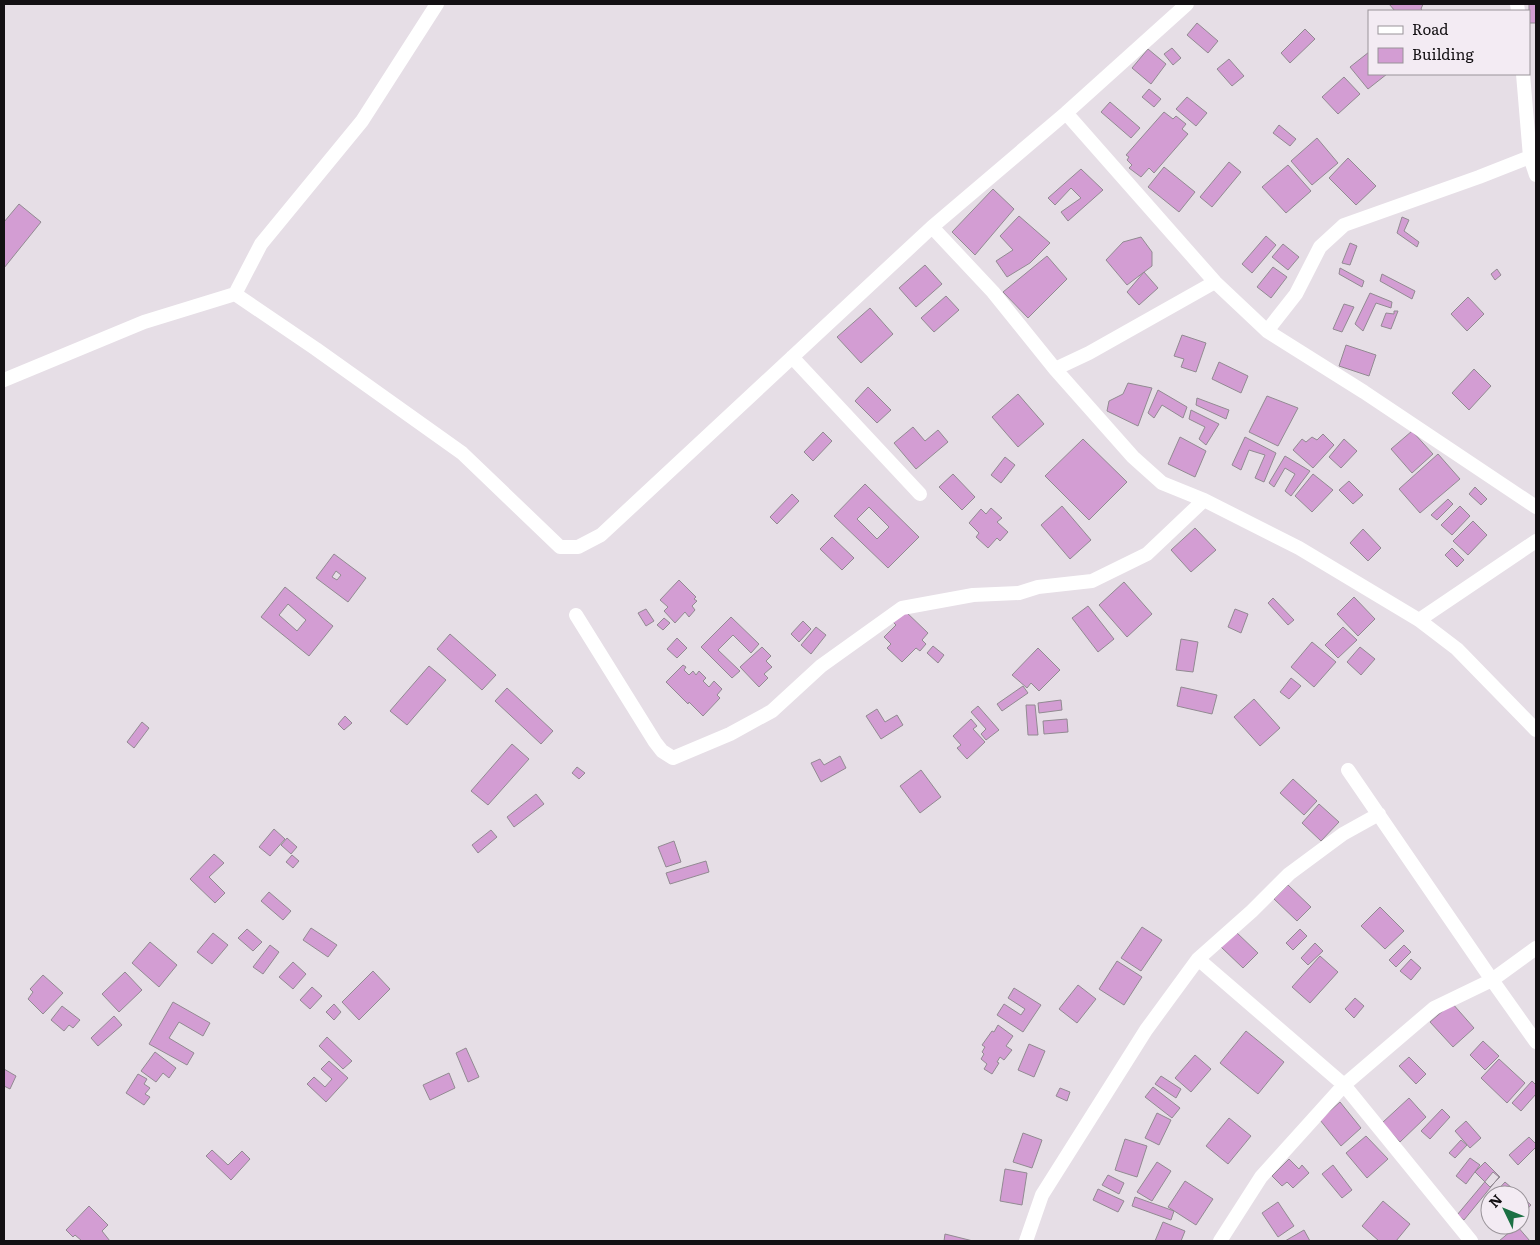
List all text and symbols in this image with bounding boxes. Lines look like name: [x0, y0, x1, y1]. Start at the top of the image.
legend: [1368, 10, 1530, 75]
text: Road: [1412, 17, 1448, 40]
text: Building: [1412, 42, 1474, 65]
north arrow: [1480, 1185, 1530, 1235]
text: N: [1483, 1189, 1506, 1212]

